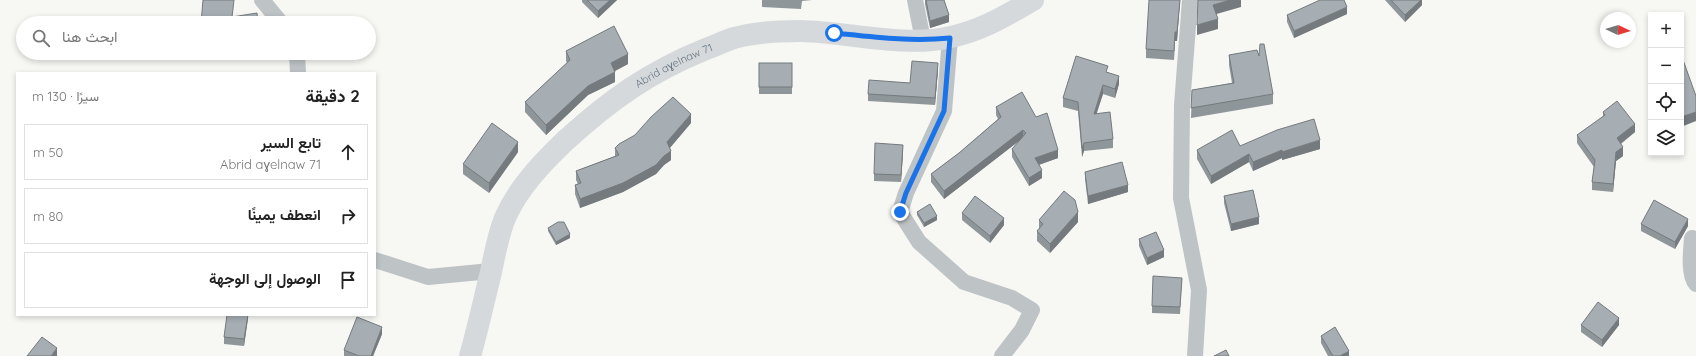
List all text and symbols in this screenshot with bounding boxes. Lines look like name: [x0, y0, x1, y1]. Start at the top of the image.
north arrow: [1600, 12, 1636, 48]
map controls: [1648, 12, 1684, 156]
button: +: [1648, 12, 1684, 48]
search box: [16, 16, 376, 60]
route start: [825, 24, 843, 42]
icon: search: [30, 27, 52, 49]
text: ابحث هنا: [62, 27, 118, 46]
street label: Abrid aɣelnaw 71: [632, 40, 715, 91]
button: −: [1648, 48, 1684, 84]
button: locate: [1648, 84, 1684, 120]
text: 2 دقيقة: [305, 85, 360, 106]
text: سيرًا · 130 m: [32, 88, 99, 104]
button: layers: [1648, 120, 1684, 156]
text: تابع السير: [261, 133, 321, 152]
icon: ahead: [337, 141, 359, 163]
text: 50 m: [33, 144, 63, 160]
text: Abrid aɣelnaw 71: [220, 156, 321, 172]
route end: [891, 203, 909, 221]
text: انعطف يمينًا: [248, 205, 321, 224]
icon: right: [337, 205, 359, 227]
text: 80 m: [33, 208, 63, 224]
text: الوصول إلى الوجهة: [209, 269, 321, 288]
icon: arrive: [337, 269, 359, 291]

